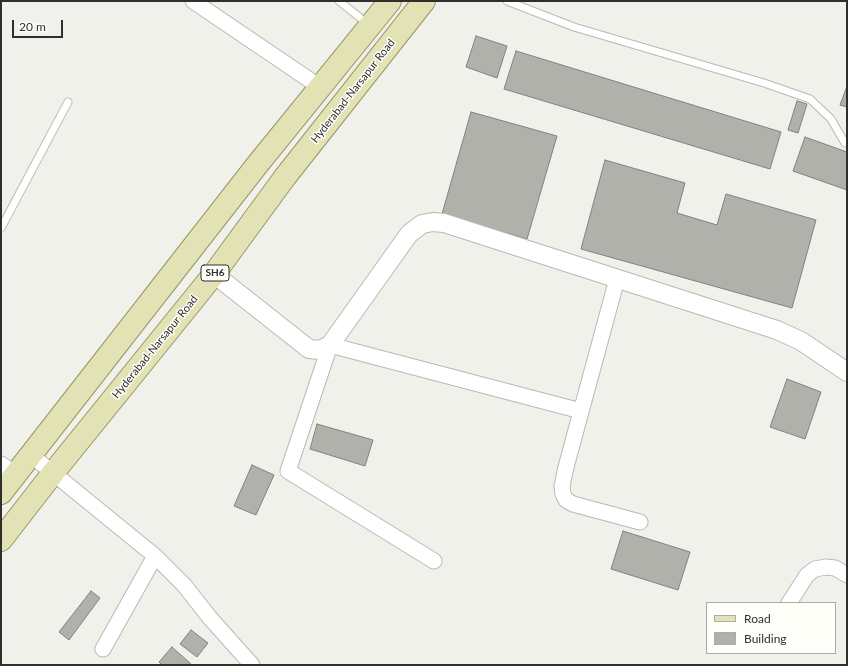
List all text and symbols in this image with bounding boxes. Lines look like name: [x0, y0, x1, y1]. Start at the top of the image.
scale bar: [14, 12, 65, 38]
text: 20 m: [19, 19, 46, 34]
street label: Hyderabad-Narsapur Road: [308, 36, 398, 146]
road number: SH6: [201, 265, 229, 281]
street label: Hyderabad-Narsapur Road: [109, 293, 201, 401]
legend: [706, 602, 836, 654]
text: Road: [744, 611, 771, 626]
text: Building: [744, 631, 787, 646]

